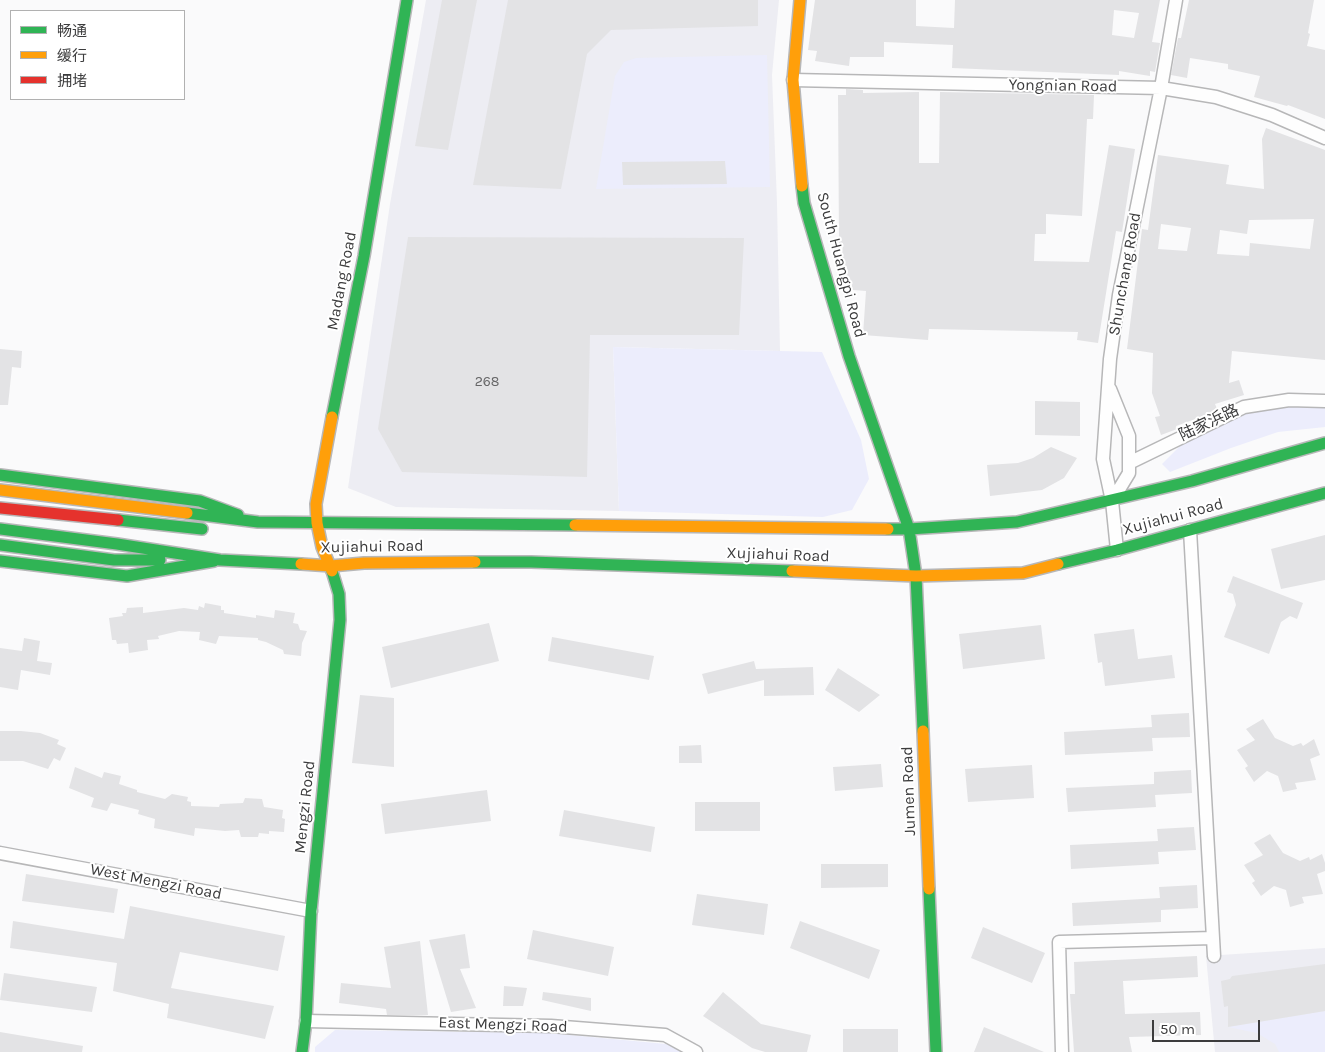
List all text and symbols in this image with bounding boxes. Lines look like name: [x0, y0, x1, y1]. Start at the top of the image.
legend: [10, 10, 185, 100]
text: 畅通: [57, 22, 87, 40]
text: 缓行: [57, 47, 87, 65]
text: 拥堵: [57, 72, 87, 90]
street label: Yongnian Road: [1008, 75, 1118, 97]
street label: South Huangpi Road: [812, 190, 870, 340]
street label: Shunchang Road: [1105, 211, 1145, 337]
street label: Madang Road: [323, 230, 361, 332]
house number: 268: [475, 374, 499, 390]
street label: 陆家浜路: [1176, 401, 1242, 445]
street label: Xujiahui Road: [1121, 494, 1225, 540]
street label: Xujiahui Road: [320, 537, 424, 557]
street label: Xujiahui Road: [726, 544, 830, 566]
street label: Jumen Road: [898, 746, 920, 836]
street label: Mengzi Road: [291, 760, 319, 854]
street label: West Mengzi Road: [89, 860, 223, 904]
scale bar: [1155, 1010, 1262, 1042]
street label: East Mengzi Road: [438, 1013, 568, 1037]
text: 50 m: [1160, 1020, 1195, 1038]

